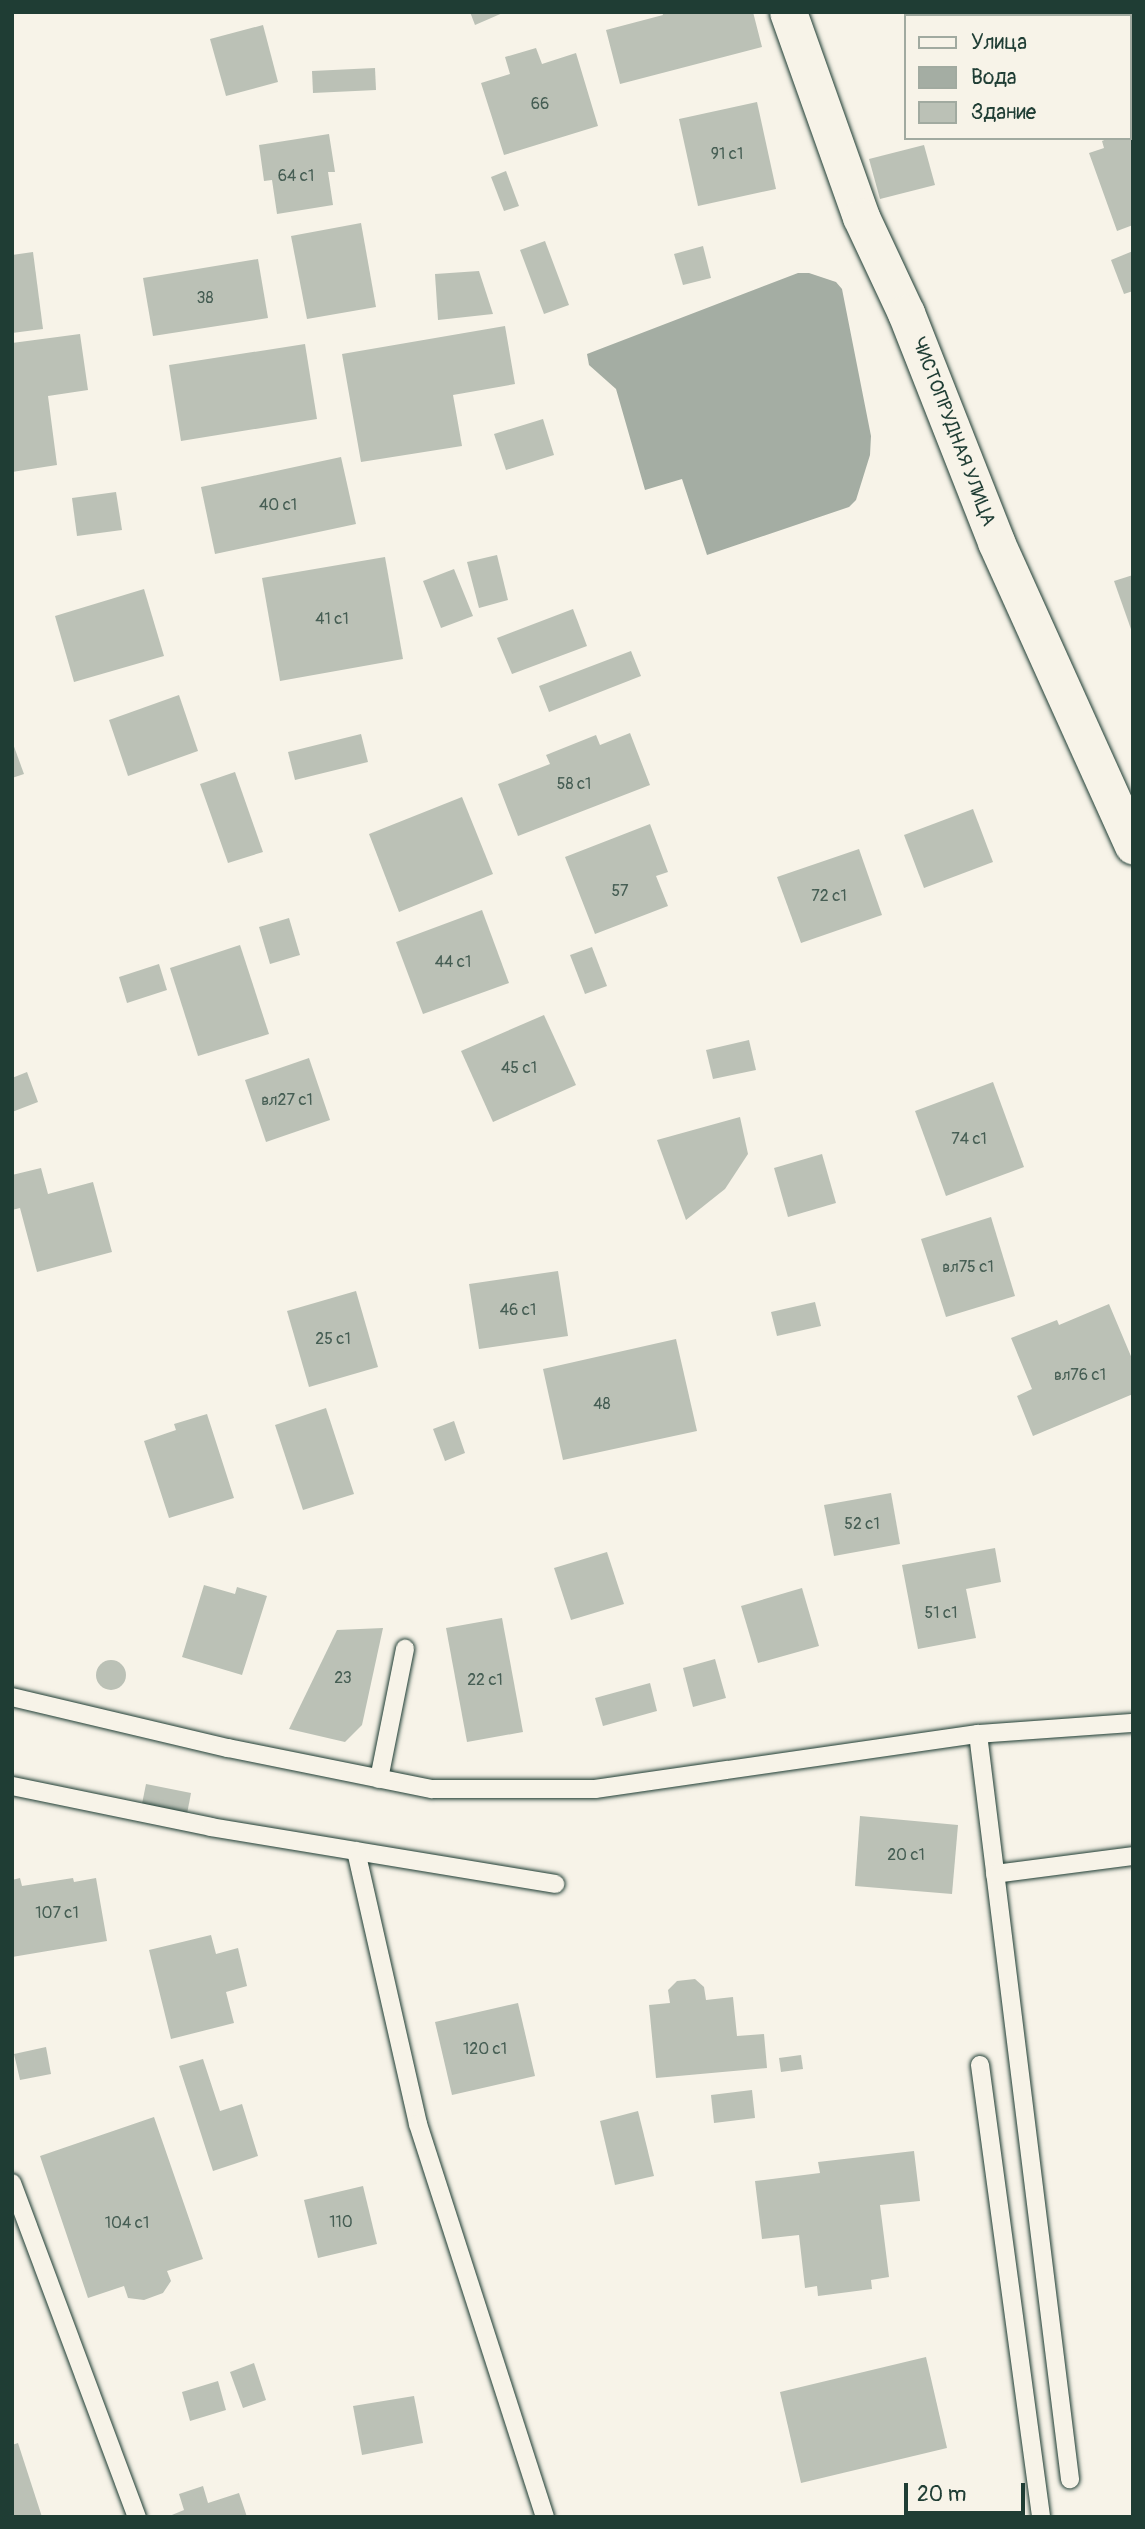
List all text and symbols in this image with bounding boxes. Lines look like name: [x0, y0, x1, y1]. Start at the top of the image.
legend: [904, 14, 1131, 140]
text: Улица: [971, 29, 1027, 56]
text: Вода: [971, 64, 1017, 91]
house number: 66: [531, 94, 549, 114]
text: Здание: [971, 99, 1036, 126]
house number: 91 с1: [711, 144, 743, 164]
house number: 64 с1: [278, 166, 314, 186]
house number: 38: [197, 288, 213, 308]
street label: ЧИСТОПРУДНАЯ УЛИЦА: [906, 334, 1000, 530]
house number: 40 с1: [259, 495, 297, 515]
house number: 41 с1: [315, 609, 349, 629]
house number: 58 с1: [557, 774, 591, 794]
house number: 57: [611, 881, 629, 901]
house number: 72 с1: [811, 886, 847, 906]
house number: 44 с1: [435, 952, 471, 972]
house number: 45 с1: [501, 1058, 537, 1078]
house number: вл27 с1: [261, 1090, 313, 1110]
house number: 74 с1: [951, 1129, 987, 1149]
house number: вл75 с1: [942, 1257, 994, 1277]
house number: 46 с1: [500, 1300, 536, 1320]
house number: 25 с1: [315, 1329, 351, 1349]
house number: вл76 с1: [1054, 1365, 1106, 1385]
house number: 48: [593, 1394, 611, 1414]
house number: 52 с1: [844, 1514, 880, 1534]
house number: 51 с1: [925, 1603, 957, 1623]
house number: 23: [334, 1668, 352, 1688]
house number: 22 с1: [467, 1670, 503, 1690]
house number: 20 с1: [887, 1845, 925, 1865]
house number: 107 с1: [35, 1903, 79, 1923]
house number: 120 с1: [463, 2039, 507, 2059]
house number: 110: [329, 2212, 353, 2232]
house number: 104 с1: [105, 2213, 149, 2233]
scale bar: [907, 2470, 1028, 2514]
text: 20 m: [917, 2481, 966, 2508]

